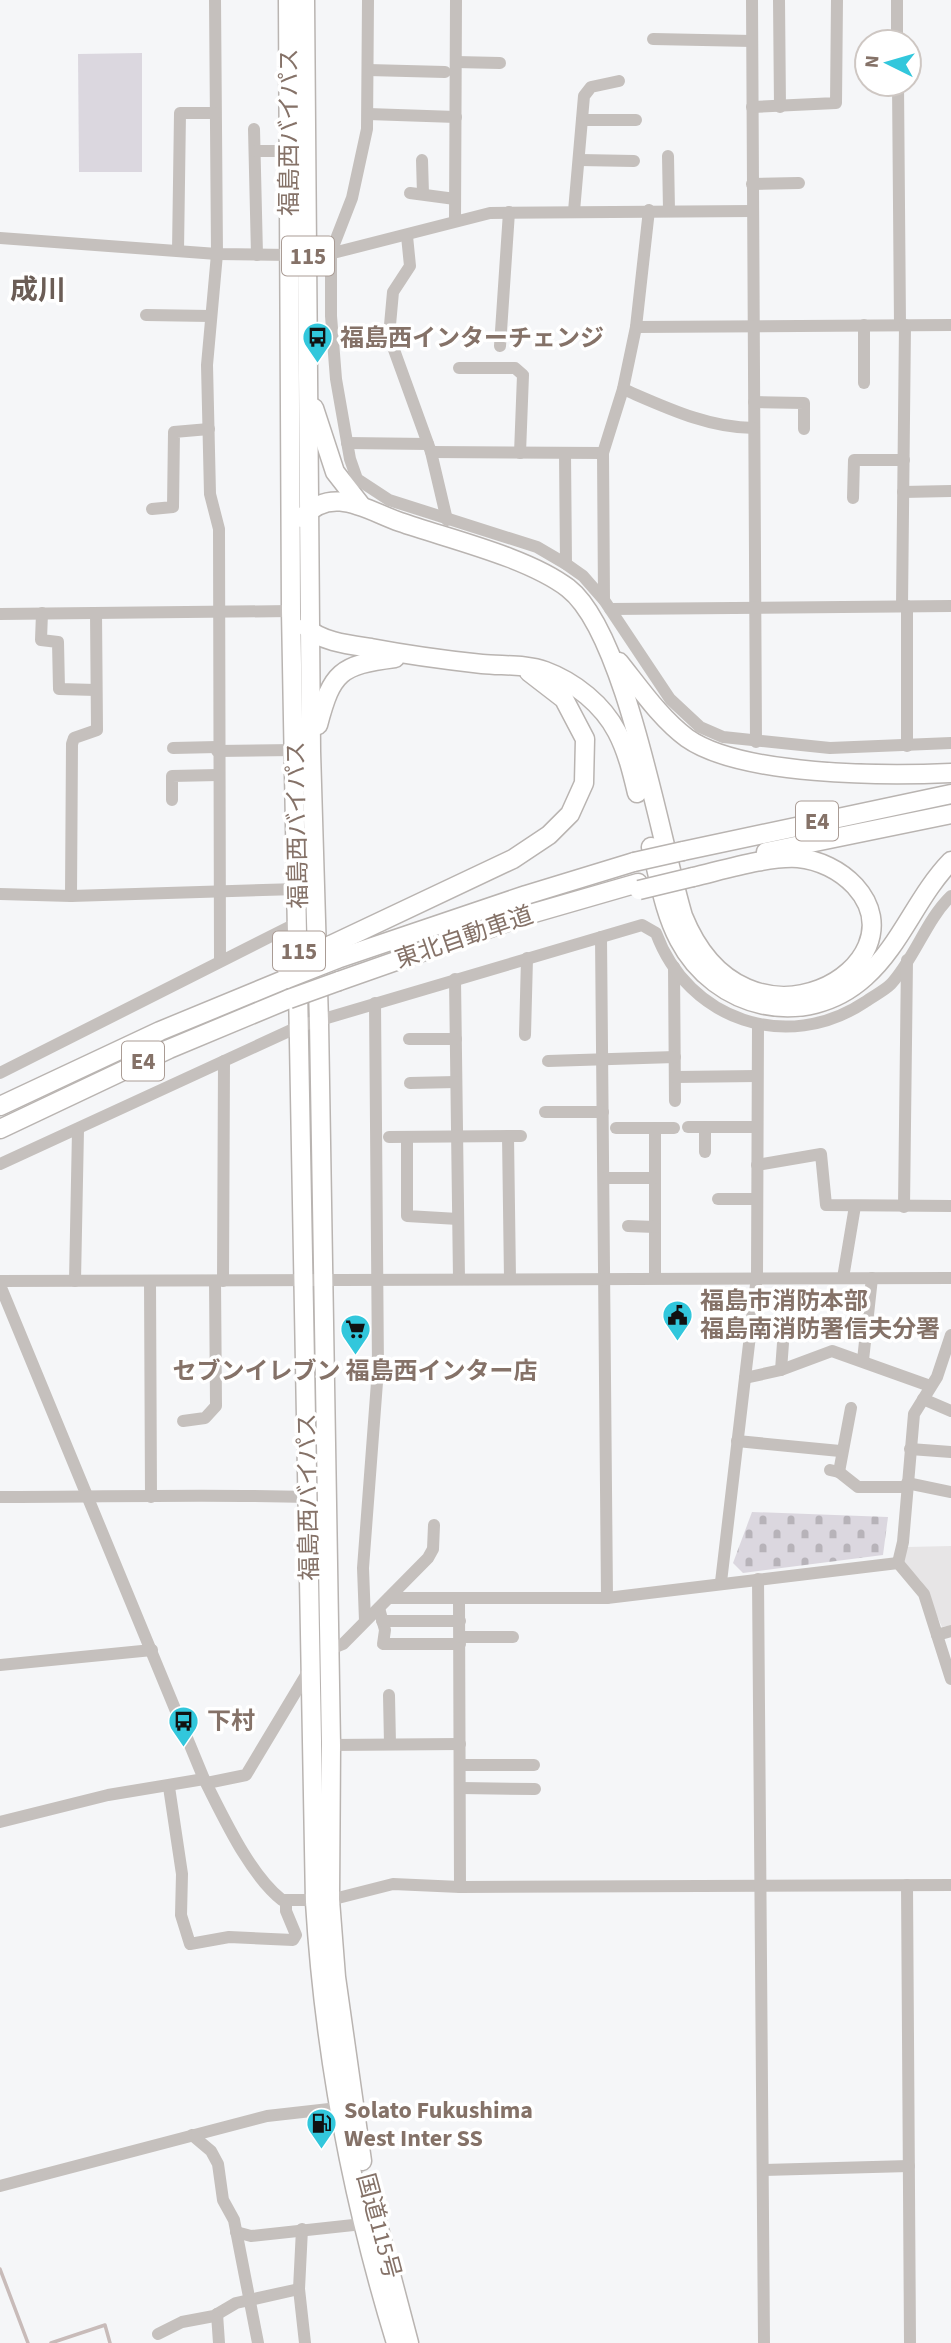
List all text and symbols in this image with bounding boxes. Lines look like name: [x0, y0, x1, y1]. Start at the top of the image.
north arrow: [853, 28, 923, 98]
street label: 福島西バイパス: [272, 48, 307, 216]
text: N: [859, 54, 887, 69]
road number: 115: [282, 236, 334, 276]
district label: 成川: [10, 270, 66, 310]
bus stop icon: 福島西インターチェンジ: [300, 321, 334, 365]
place label: 福島西インターチェンジ: [340, 321, 604, 356]
street label: 福島西バイパス: [279, 741, 316, 909]
road number: E4: [796, 802, 838, 841]
street label: 東北自動車道: [390, 897, 538, 977]
road number: 115: [273, 932, 325, 970]
road number: E4: [122, 1042, 164, 1080]
place label: 福島市消防本部 福島南消防署信夫分署: [700, 1284, 940, 1347]
public building icon: 福島市消防本部 福島南消防署信夫分署: [660, 1298, 694, 1342]
supermarket icon: セブンイレブン 福島西インター店: [338, 1312, 372, 1356]
place label: セブンイレブン 福島西インター店: [173, 1354, 537, 1389]
street label: 福島西バイパス: [290, 1413, 327, 1581]
bus stop icon: 下村: [167, 1704, 201, 1748]
place label: 下村: [207, 1704, 255, 1739]
place label: Solato Fukushima West Inter SS: [344, 2093, 533, 2156]
fuel station icon: Solato Fukushima West Inter SS: [304, 2107, 338, 2151]
street label: 国道115号: [348, 2170, 409, 2283]

